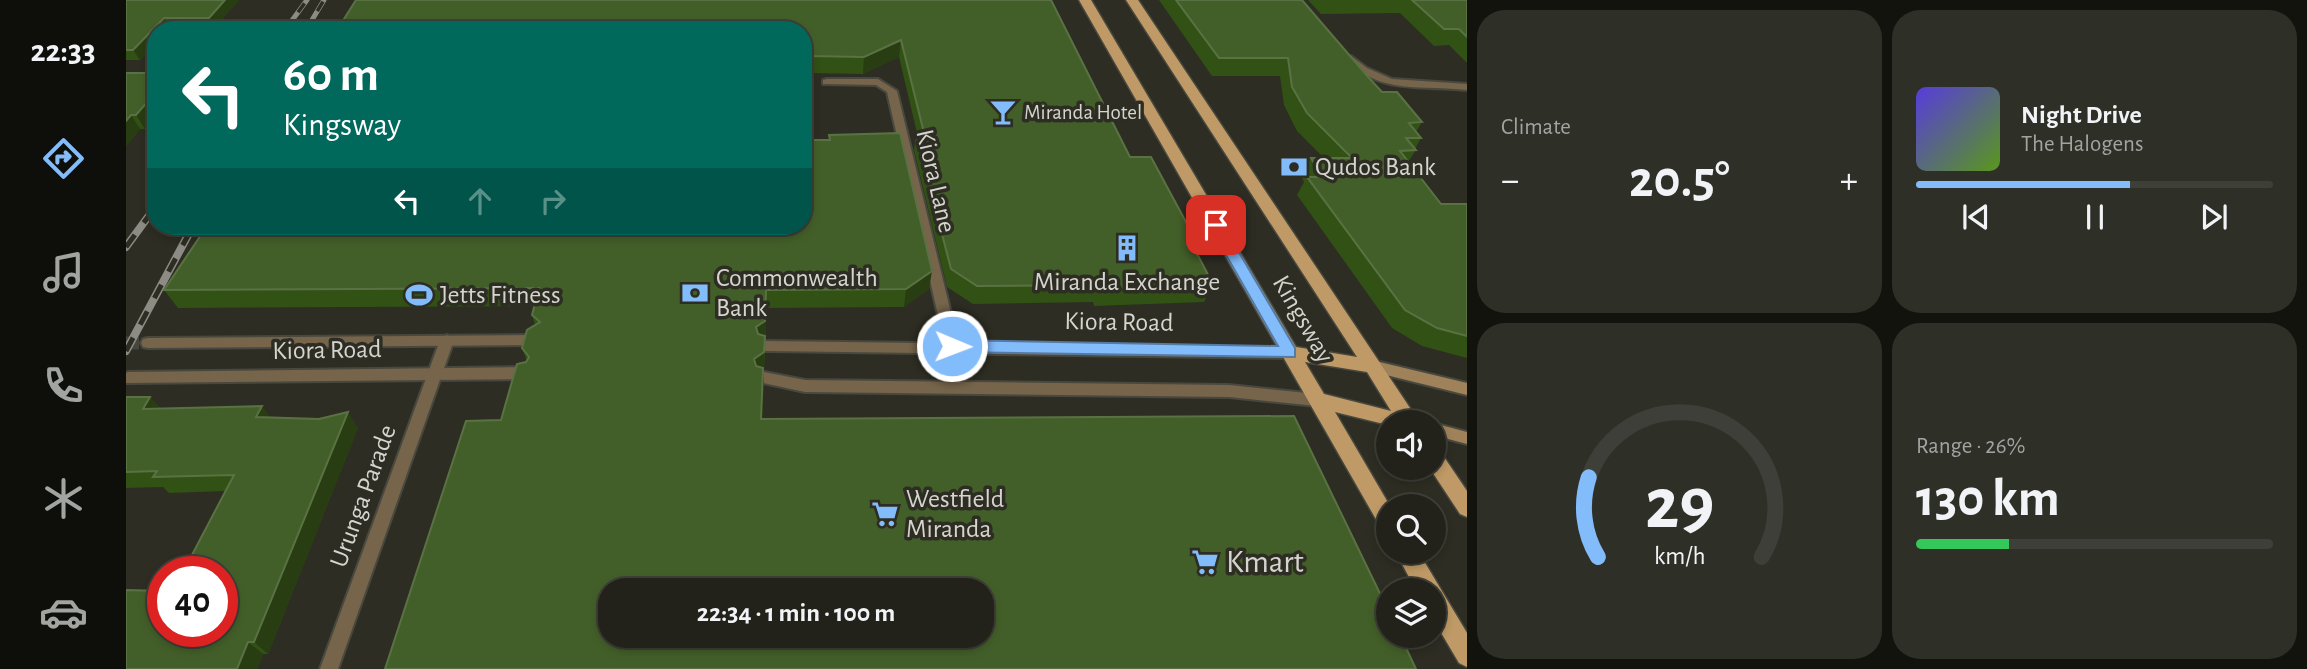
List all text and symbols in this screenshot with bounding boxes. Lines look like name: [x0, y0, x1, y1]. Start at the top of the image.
text: 22:33: [30, 35, 96, 67]
icon: left: [168, 49, 259, 140]
text: 60 m: [283, 51, 379, 100]
bar icon: Miranda Hotel: [988, 97, 1018, 127]
place label: Miranda Hotel: [1024, 102, 1142, 123]
text: Night Drive: [2021, 102, 2142, 128]
text: Kingsway: [283, 109, 401, 141]
text: Climate: [1501, 116, 1571, 139]
street label: Kiora Lane: [911, 127, 961, 235]
text: The Halogens: [2021, 133, 2143, 156]
icon: directions: [39, 134, 88, 183]
bank icon: Qudos Bank: [1279, 152, 1309, 182]
place label: Qudos Bank: [1315, 154, 1436, 180]
text: 20.5°: [1629, 154, 1730, 206]
text: −: [1501, 162, 1519, 200]
text: +: [1840, 162, 1858, 200]
icon: left: [388, 182, 426, 220]
icon: ahead: [461, 182, 499, 220]
icon: right: [534, 182, 572, 220]
pin: [1186, 195, 1246, 255]
icon: previous: [1957, 198, 1995, 236]
icon: pause: [2076, 198, 2114, 236]
icon: next: [2195, 198, 2233, 236]
icon: arrive: [1197, 206, 1235, 244]
building icon: Miranda Exchange: [1112, 233, 1142, 263]
icon: music: [39, 248, 88, 297]
place label: Commonwealth Bank: [716, 265, 878, 321]
place label: Miranda Exchange: [1034, 269, 1220, 295]
street label: Kingsway: [1268, 271, 1338, 367]
bank icon: Commonwealth Bank: [680, 278, 710, 308]
sports icon: Jetts Fitness: [404, 280, 434, 310]
place label: Jetts Fitness: [440, 282, 561, 308]
street label: Kiora Road: [1064, 308, 1174, 336]
position arrow: [915, 309, 989, 383]
street label: Kiora Road: [272, 336, 382, 364]
icon: phone: [39, 361, 88, 410]
map controls: [1376, 410, 1446, 648]
button: sound: [1376, 410, 1446, 480]
street label: Urunga Parade: [325, 421, 401, 571]
text: Range · 26%: [1916, 435, 2025, 458]
text: 29: [1645, 469, 1714, 542]
text: 130 km: [1916, 473, 2060, 525]
icon: climate: [39, 474, 88, 523]
place label: Westfield Miranda: [906, 486, 1004, 542]
button: search: [1376, 494, 1446, 564]
supermarket icon: Westfield Miranda: [870, 499, 900, 529]
text: km/h: [1654, 544, 1705, 569]
place label: Kmart: [1226, 546, 1304, 578]
supermarket icon: Kmart: [1190, 547, 1220, 577]
speed limit sign: 40: [147, 556, 238, 647]
button: layers: [1376, 578, 1446, 648]
icon: car: [39, 588, 88, 637]
text: 22:34 · 1 min · 100 m: [697, 600, 895, 626]

